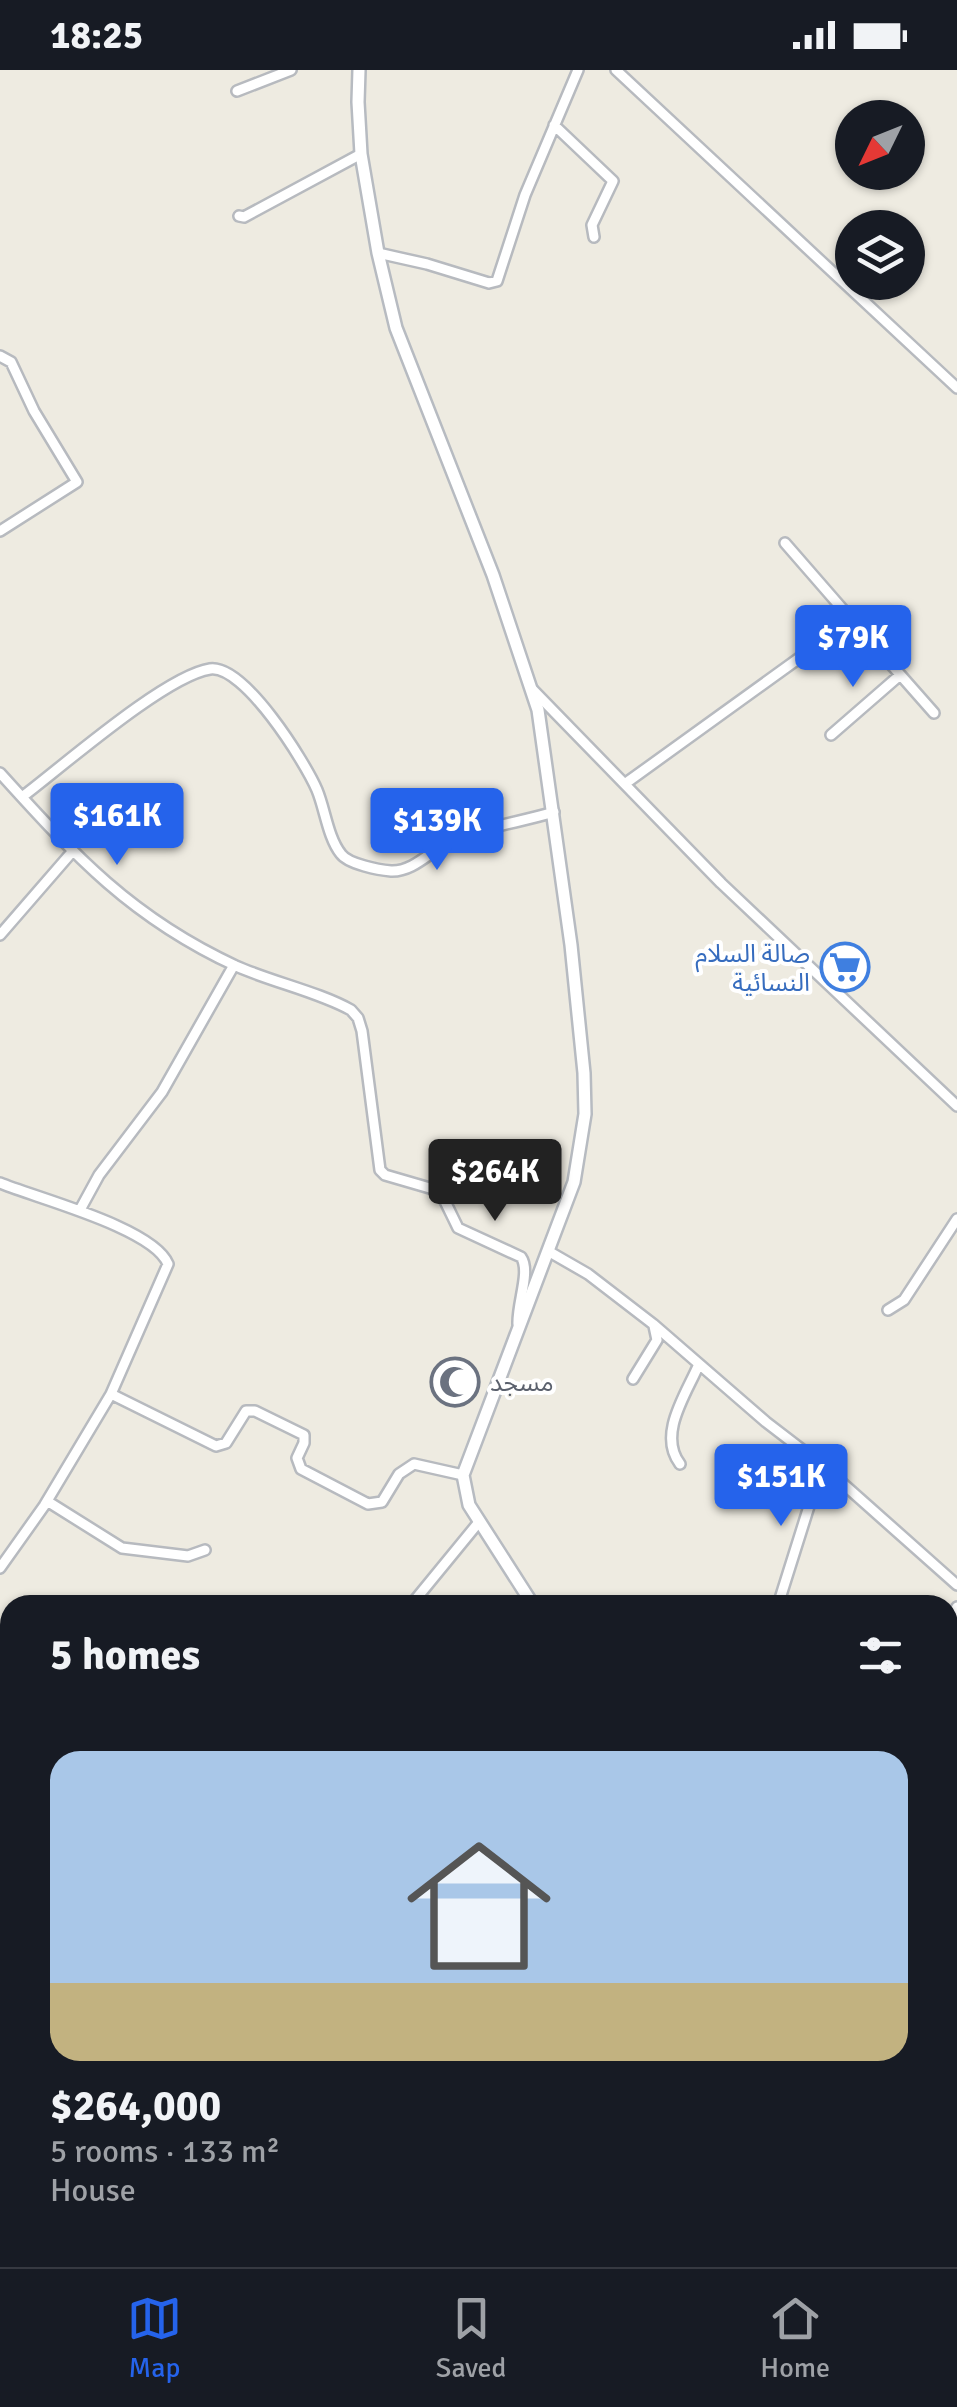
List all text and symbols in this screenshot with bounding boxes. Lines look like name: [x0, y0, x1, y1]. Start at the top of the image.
text: 18:25: [50, 12, 143, 59]
north arrow: [835, 100, 925, 190]
map controls: [835, 100, 925, 300]
button: layers: [835, 210, 925, 300]
pin: $79K: [794, 605, 912, 690]
text: $79K: [817, 618, 889, 657]
pin: $161K: [47, 783, 187, 868]
pin: $139K: [367, 788, 507, 873]
text: $161K: [73, 796, 161, 835]
text: $139K: [393, 801, 481, 840]
place label: صالة السلام النسائية: [695, 938, 810, 998]
supermarket icon: صالة السلام النسائية: [819, 941, 871, 993]
pin: $264K: [425, 1139, 565, 1224]
text: $264K: [451, 1152, 539, 1191]
mosque icon: مسجد: [429, 1356, 481, 1408]
place label: مسجد: [490, 1367, 554, 1398]
pin: $151K: [711, 1444, 851, 1529]
text: $151K: [737, 1457, 825, 1496]
icon: filters: [853, 1628, 908, 1683]
text: 5 homes: [50, 1630, 200, 1681]
icon: home: [389, 1816, 569, 1996]
text: $264,000: [50, 2081, 221, 2132]
text: 5 rooms · 133 m²: [50, 2132, 280, 2171]
text: House: [50, 2171, 136, 2210]
tab: Map: [127, 2291, 182, 2385]
tab: Saved: [436, 2291, 506, 2385]
tab: Home: [760, 2291, 830, 2385]

